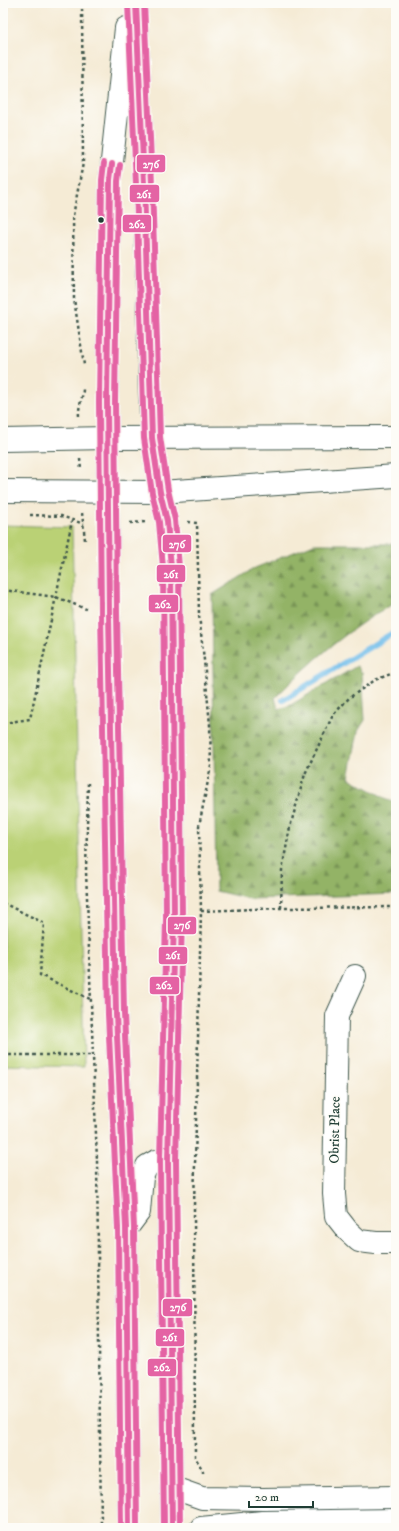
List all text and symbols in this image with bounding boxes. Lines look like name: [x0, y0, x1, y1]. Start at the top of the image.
line badge: 276: [136, 154, 166, 173]
text: 276: [143, 158, 161, 172]
line badge: 261: [129, 184, 160, 203]
text: 261: [136, 188, 152, 202]
line badge: 262: [122, 214, 152, 233]
unlabelled marker: [96, 215, 106, 225]
text: 262: [129, 218, 146, 232]
line badge: 276: [162, 534, 192, 553]
text: 276: [169, 538, 187, 552]
line badge: 261: [156, 564, 186, 583]
text: 261: [163, 568, 179, 582]
line badge: 262: [148, 594, 179, 613]
text: 262: [155, 598, 172, 612]
line badge: 276: [167, 916, 197, 935]
text: 276: [174, 919, 192, 933]
line badge: 261: [158, 946, 188, 965]
text: 261: [165, 949, 181, 963]
line badge: 262: [149, 976, 180, 995]
text: 262: [156, 979, 173, 993]
street label: Obrist Place: [325, 1096, 345, 1164]
line badge: 276: [162, 1298, 193, 1317]
text: 276: [170, 1301, 188, 1315]
line badge: 261: [155, 1328, 185, 1347]
text: 261: [162, 1331, 178, 1345]
line badge: 262: [147, 1358, 177, 1377]
text: 262: [154, 1361, 171, 1375]
scale bar: [249, 1483, 313, 1509]
text: 20 m: [255, 1490, 279, 1505]

